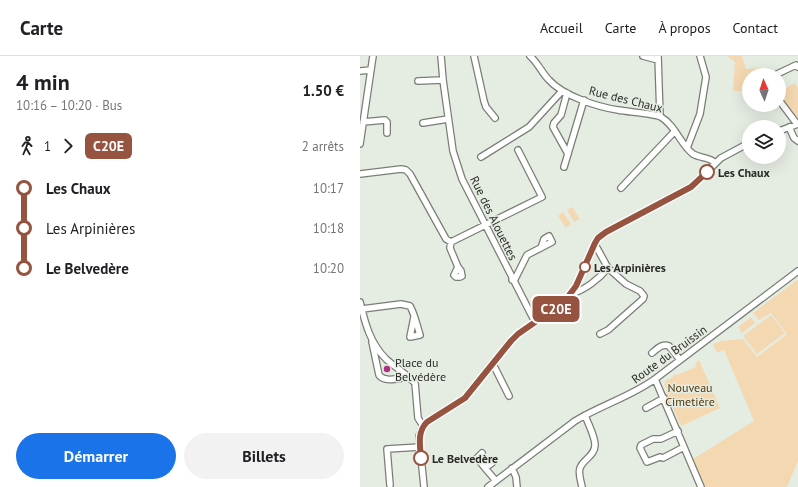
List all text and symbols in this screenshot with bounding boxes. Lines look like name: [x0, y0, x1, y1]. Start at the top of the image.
text: Carte: [20, 16, 63, 40]
text: Accueil: [540, 19, 583, 37]
text: Carte: [605, 19, 636, 37]
text: À propos: [658, 19, 711, 37]
text: Contact: [733, 19, 778, 37]
text: 4 min: [16, 68, 70, 96]
north arrow: [742, 68, 786, 112]
map controls: [742, 68, 786, 164]
text: 1.50 €: [302, 81, 344, 100]
street label: Rue des Chaux: [587, 83, 665, 115]
text: 10:16 – 10:20 · Bus: [16, 97, 122, 114]
button: layers: [742, 120, 786, 164]
icon: walk: [16, 135, 38, 157]
icon: forward: [57, 135, 79, 157]
text: C20E: [93, 137, 124, 155]
text: 1: [44, 138, 51, 155]
text: 2 arrêts: [302, 138, 344, 155]
marker: Les Chaux: [699, 164, 715, 180]
place label: Les Chaux: [718, 165, 770, 180]
street label: Rue des Alouettes: [467, 173, 521, 263]
text: Les Chaux: [46, 179, 111, 198]
text: 10:17: [313, 180, 344, 197]
text: Les Arpinières: [46, 219, 135, 238]
text: 10:18: [313, 220, 344, 237]
text: Le Belvedère: [46, 259, 129, 278]
text: 10:20: [313, 260, 344, 277]
place label: Les Arpinières: [594, 260, 666, 275]
marker: Les Arpinières: [579, 261, 591, 273]
line badge: C20E: [528, 296, 584, 322]
text: C20E: [540, 300, 572, 318]
street label: Route du Bruissin: [628, 322, 710, 386]
place label: Place du Belvédère: [395, 355, 446, 384]
marker: Place du Belvédère: [382, 364, 392, 374]
park label: Nouveau Cimetière: [665, 380, 715, 409]
button: Démarrer: [16, 433, 176, 479]
button: Billets: [184, 433, 344, 479]
marker: Le Belvedère: [413, 450, 429, 466]
place label: Le Belvedère: [432, 451, 498, 466]

